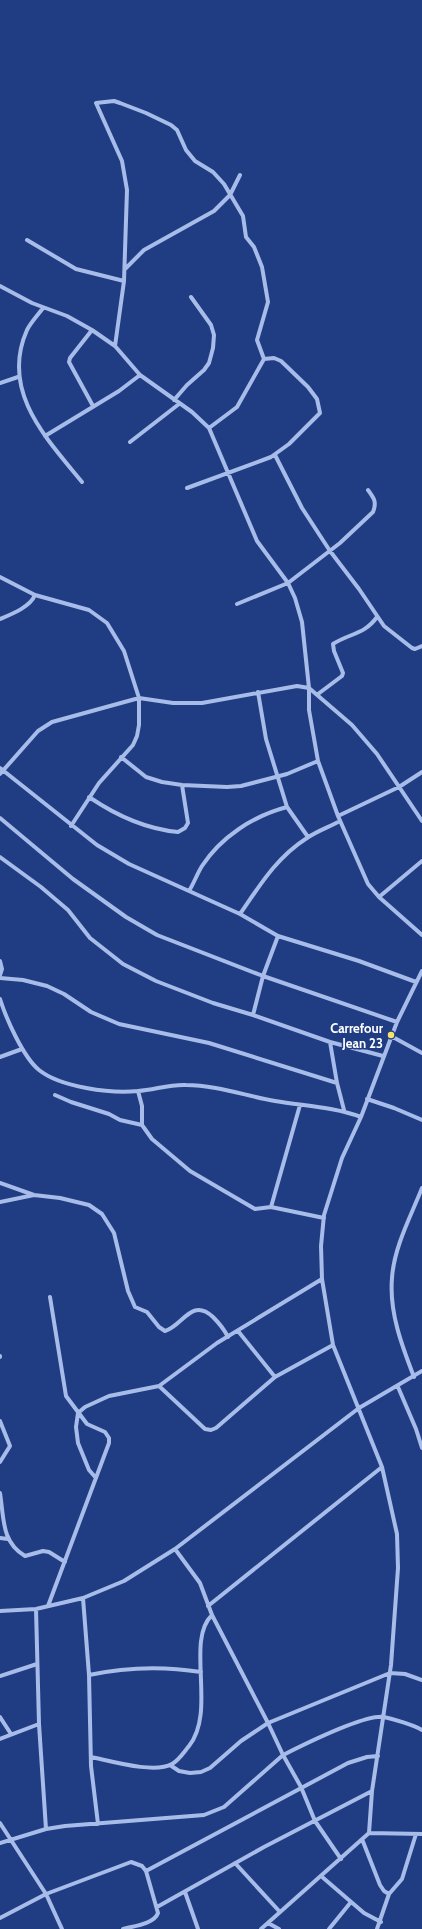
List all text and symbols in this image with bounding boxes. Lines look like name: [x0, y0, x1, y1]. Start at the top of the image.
place label: Carrefour Jean 23: [330, 1020, 384, 1051]
marker: Carrefour Jean 23: [386, 1030, 396, 1040]

